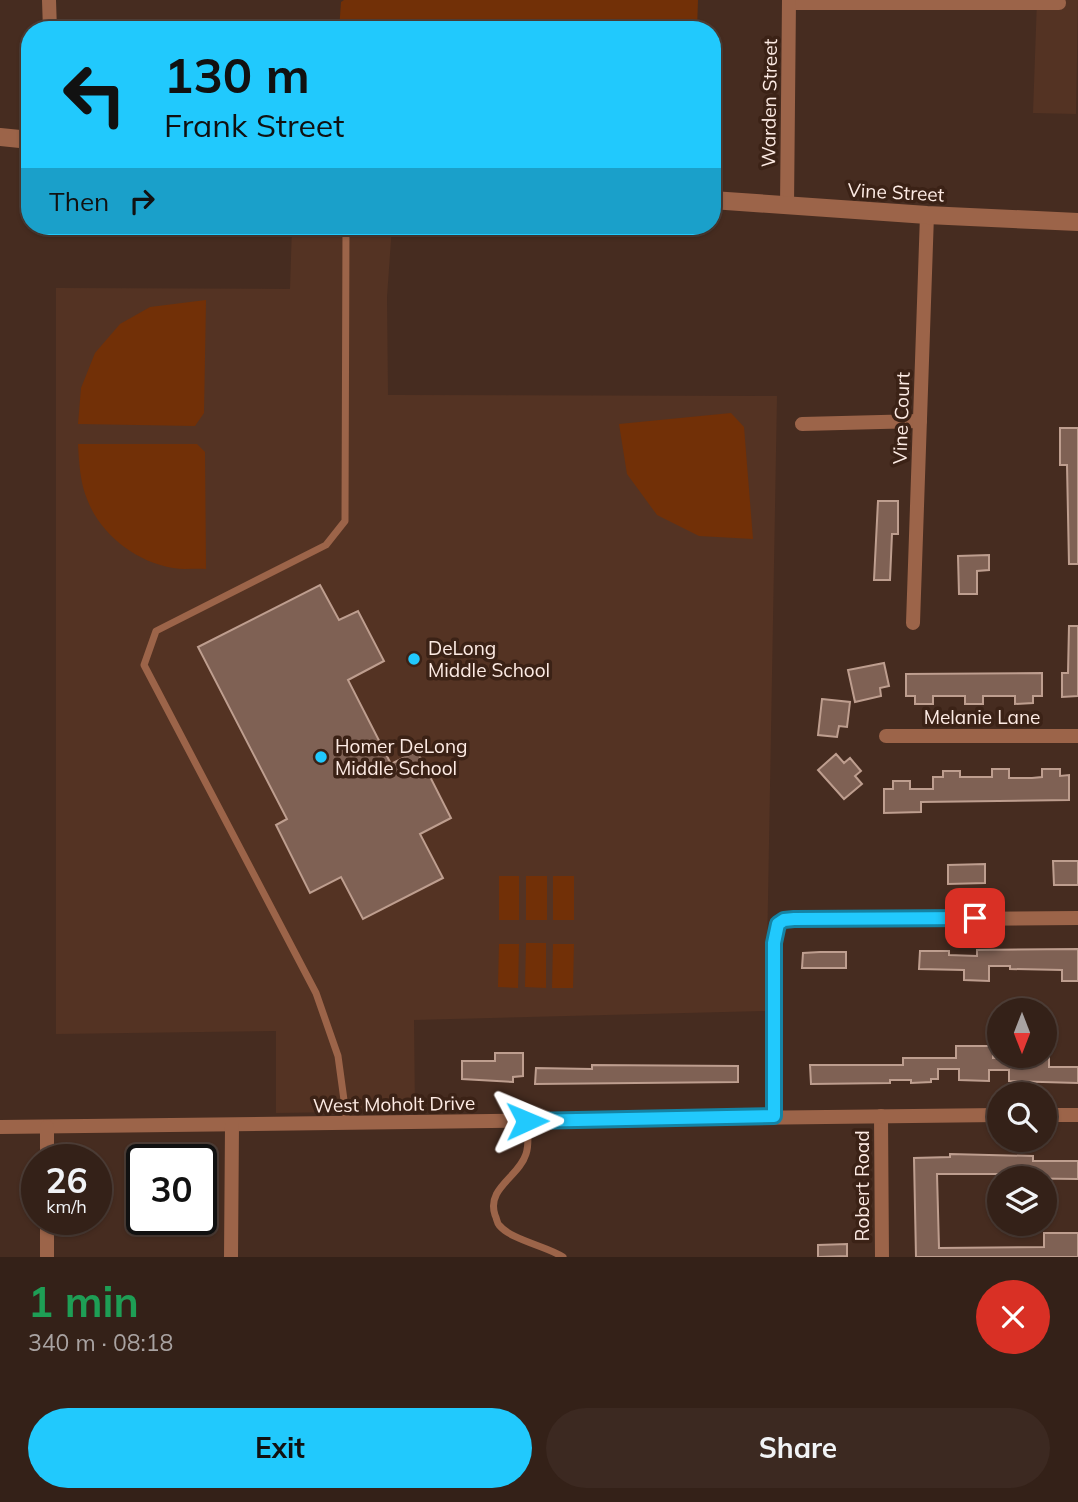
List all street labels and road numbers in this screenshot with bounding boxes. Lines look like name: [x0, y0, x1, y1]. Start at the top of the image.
street label: Warden Street: [756, 38, 782, 167]
street label: Vine Street: [847, 177, 945, 207]
street label: Vine Court: [887, 371, 915, 465]
street label: Melanie Lane: [924, 705, 1040, 729]
street label: West Moholt Drive: [313, 1091, 475, 1117]
street label: Robert Road: [850, 1130, 874, 1242]

